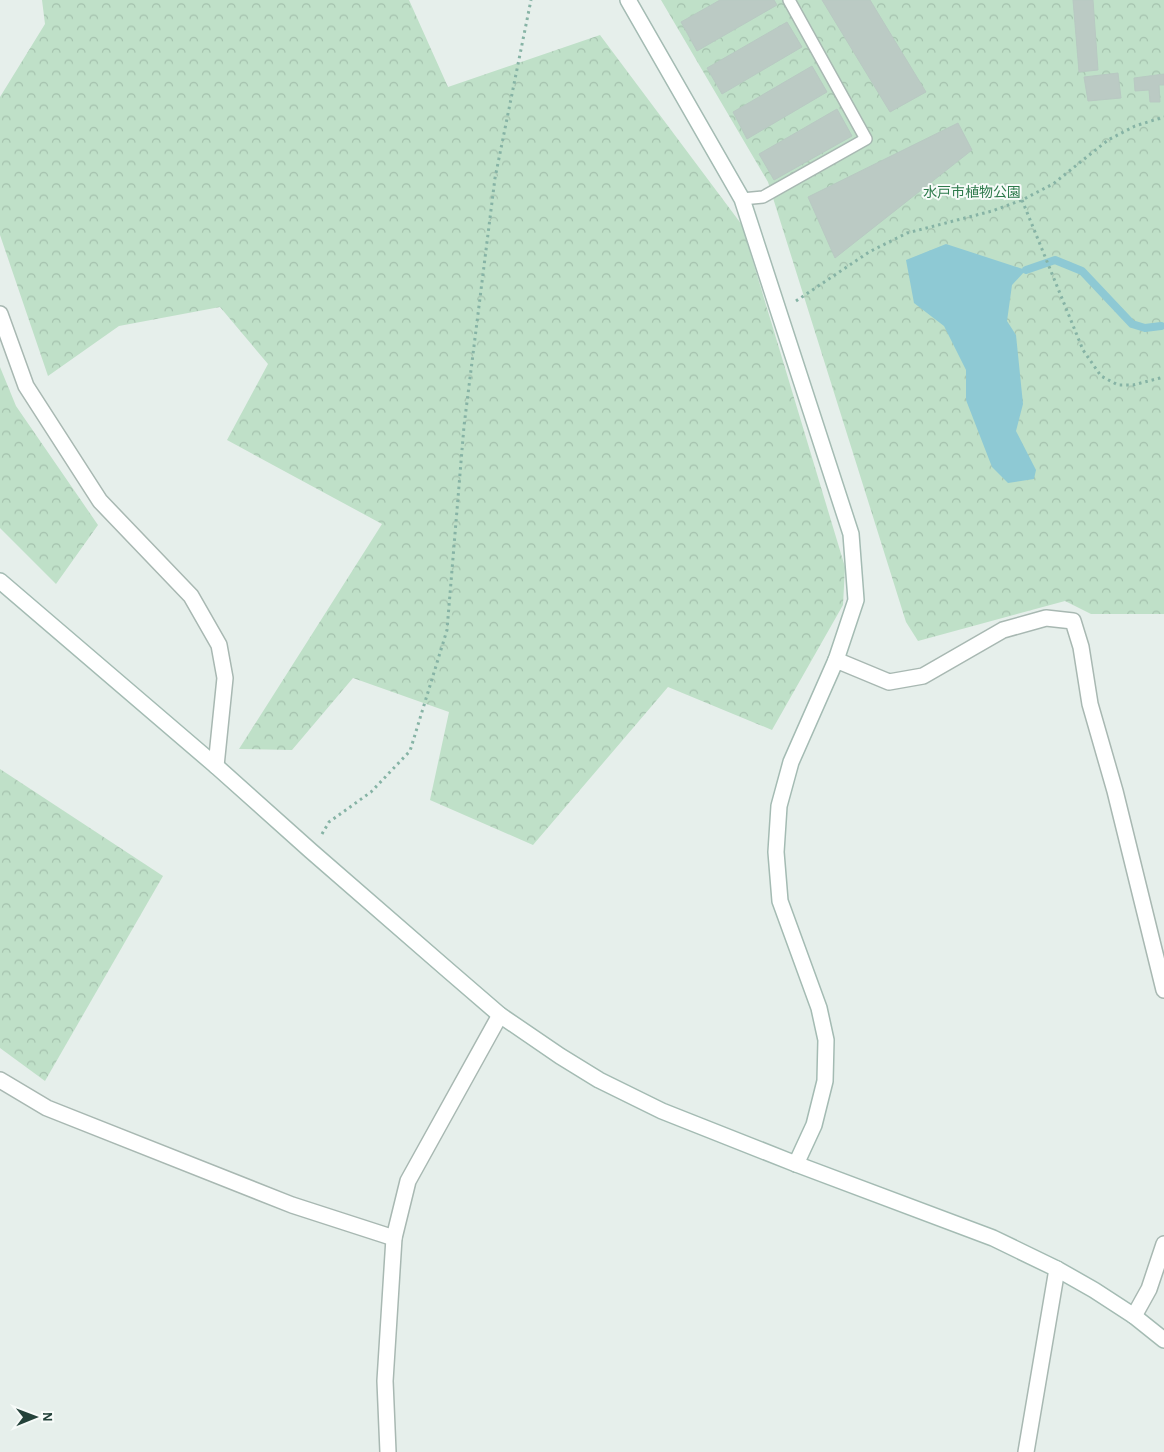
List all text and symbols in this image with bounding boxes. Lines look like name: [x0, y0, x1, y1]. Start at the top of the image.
park label: 水戸市植物公園: [923, 184, 1021, 200]
north arrow: [10, 1392, 60, 1442]
text: N: [40, 1412, 54, 1422]

